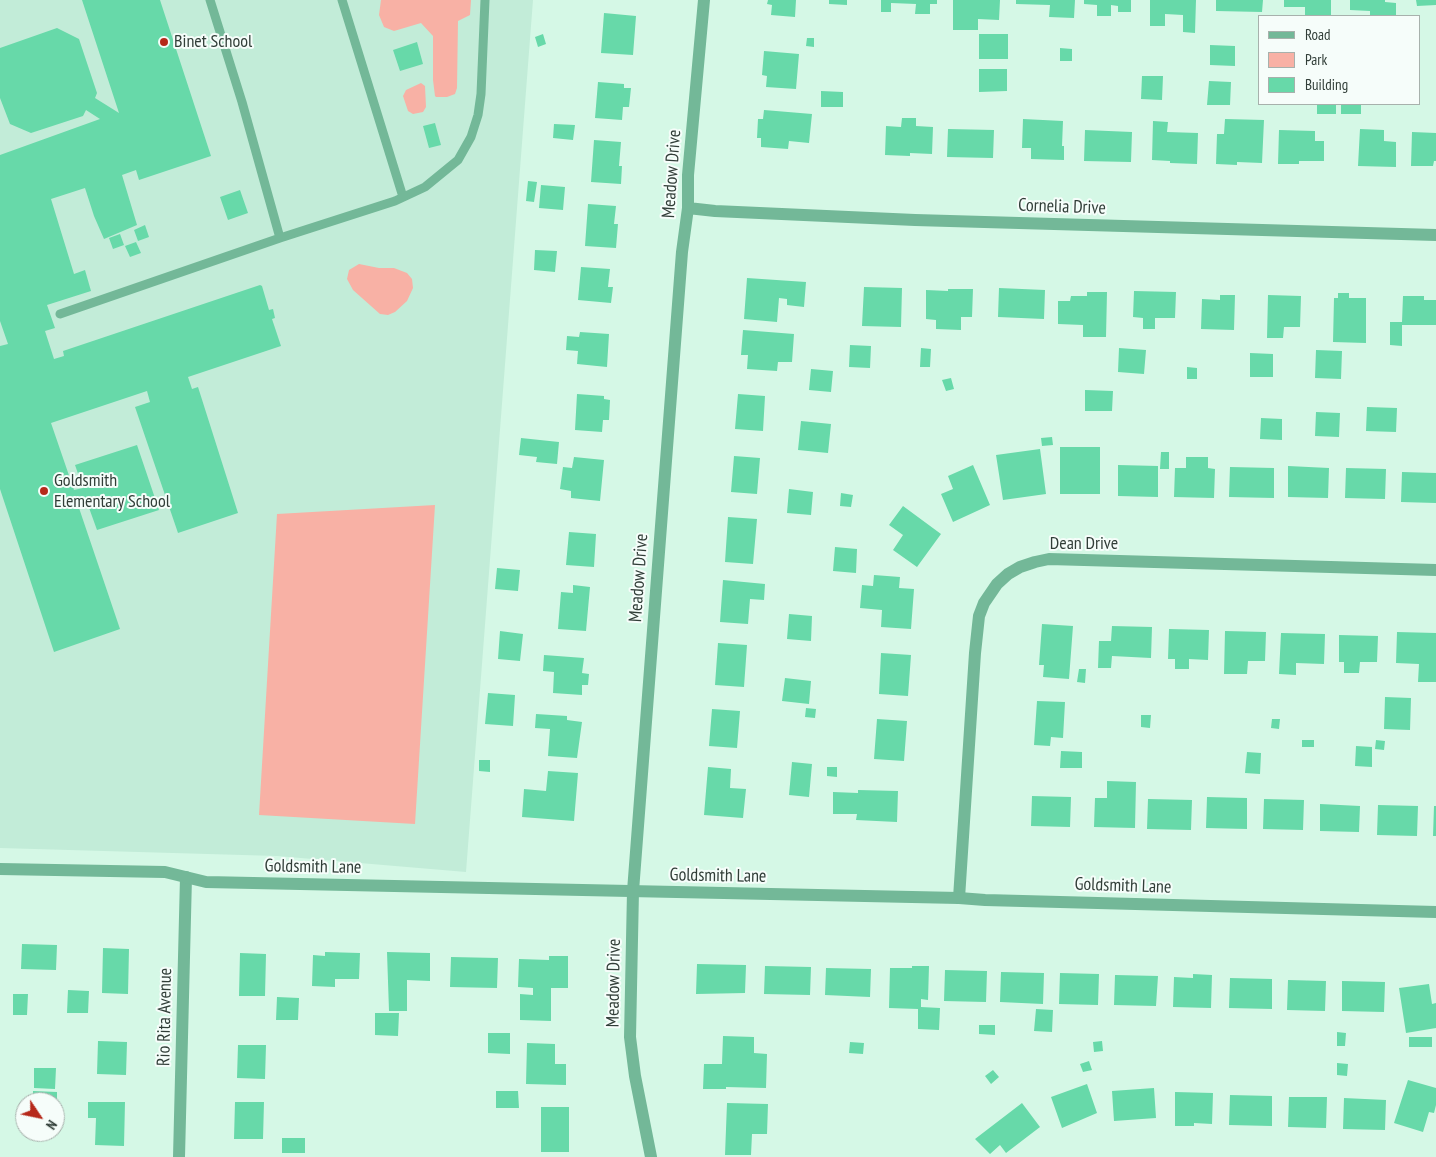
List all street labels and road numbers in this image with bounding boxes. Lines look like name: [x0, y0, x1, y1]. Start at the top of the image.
street label: Meadow Drive: [658, 129, 686, 219]
street label: Cornelia Drive: [1018, 195, 1106, 219]
street label: Meadow Drive: [625, 533, 653, 623]
street label: Dean Drive: [1050, 533, 1118, 555]
street label: Goldsmith Lane: [264, 855, 362, 879]
street label: Goldsmith Lane: [669, 864, 767, 888]
street label: Goldsmith Lane: [1074, 874, 1172, 898]
street label: Meadow Drive: [602, 938, 626, 1028]
street label: Rio Rita Avenue: [153, 968, 177, 1066]

